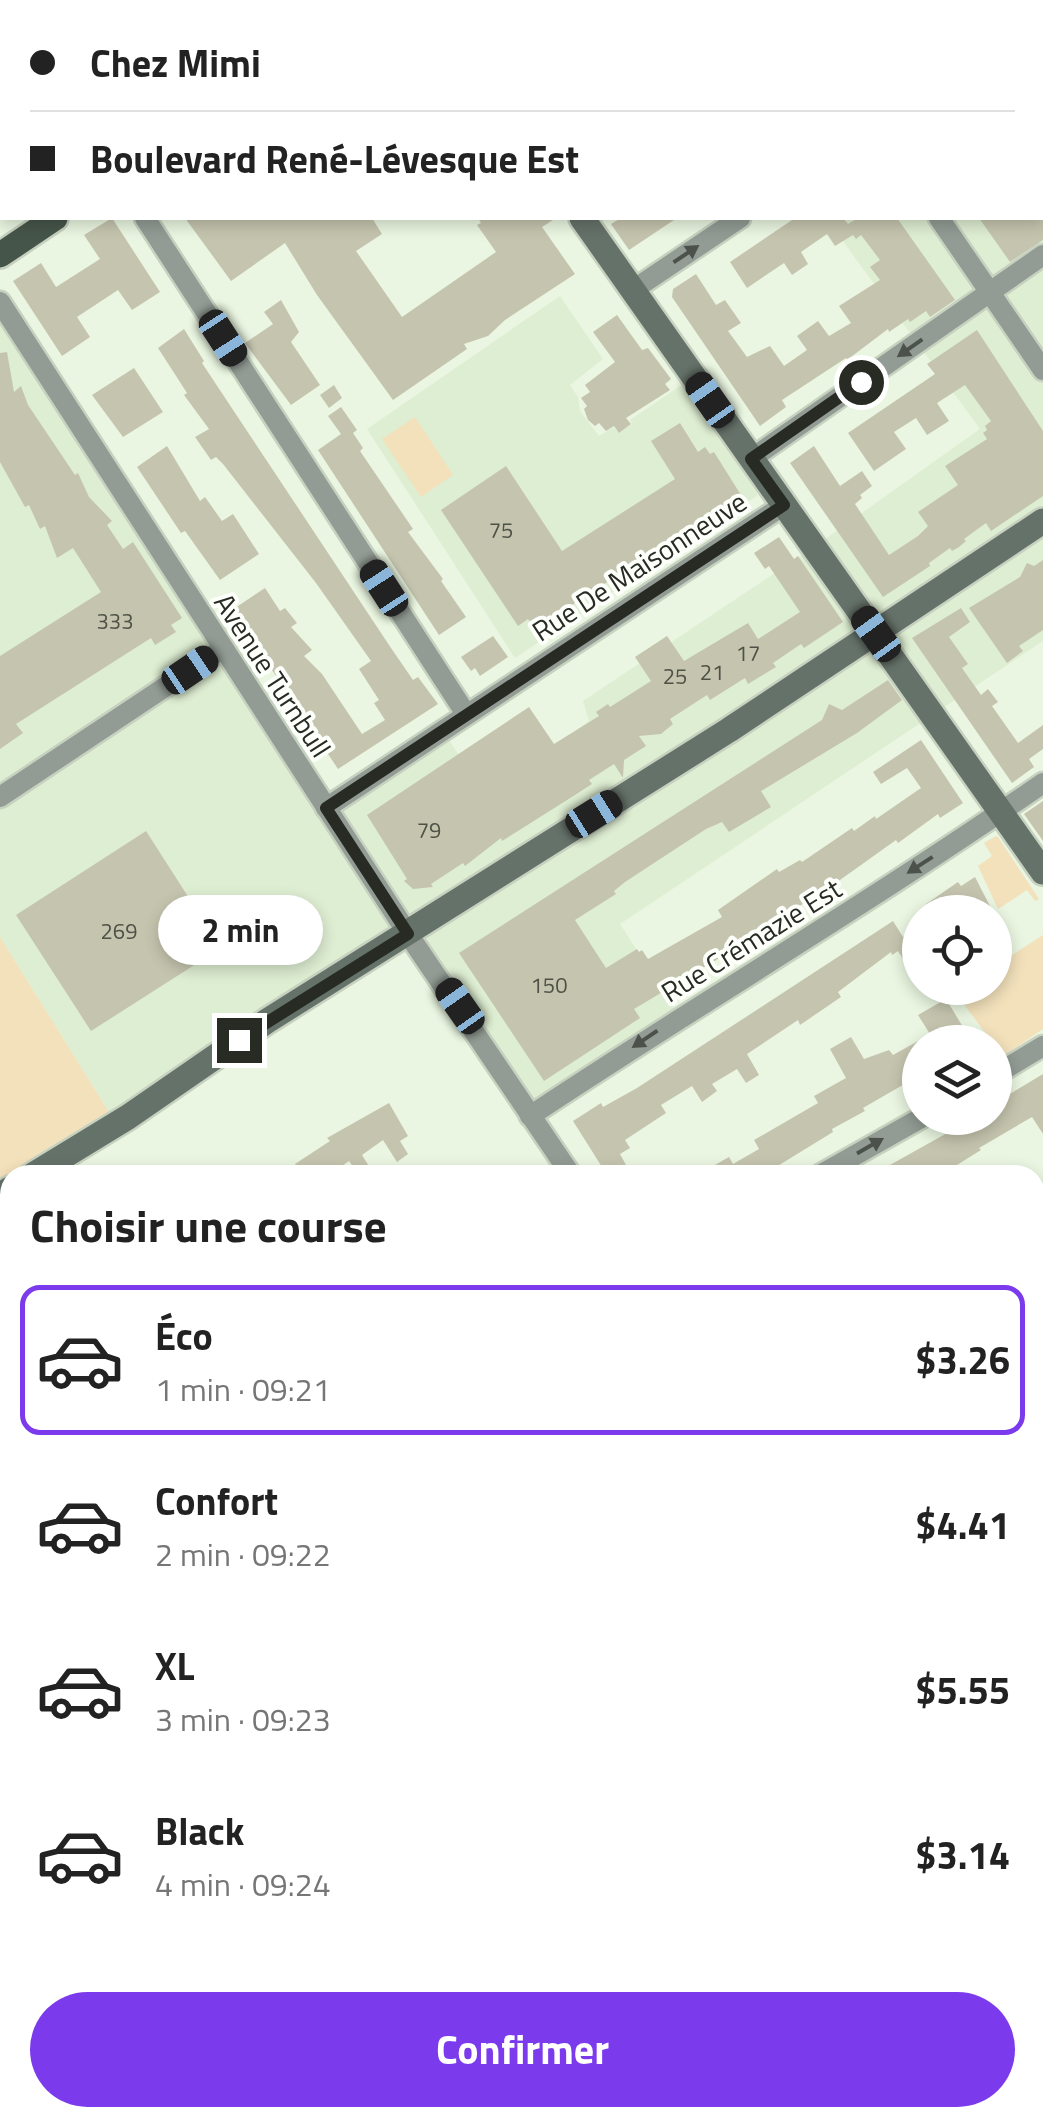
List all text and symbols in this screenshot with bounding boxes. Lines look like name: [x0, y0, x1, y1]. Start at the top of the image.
text: Chez Mimi: [90, 34, 261, 92]
text: Boulevard René-Lévesque Est: [90, 130, 579, 188]
one-way arrow: [673, 245, 700, 263]
car: [194, 305, 252, 371]
one-way arrow: [896, 338, 923, 357]
route start: [839, 360, 884, 405]
car: [681, 367, 739, 433]
street label: Rue De Maisonneuve: [523, 480, 755, 652]
house number: 75: [489, 513, 513, 547]
car: [355, 555, 413, 621]
street label: Avenue Turnbull: [204, 584, 342, 766]
car: [846, 601, 906, 667]
house number: 333: [97, 604, 133, 638]
house number: 17: [736, 636, 760, 670]
car: [157, 641, 223, 699]
house number: 21: [700, 655, 724, 689]
house number: 25: [663, 659, 687, 693]
car: [561, 785, 627, 843]
house number: 79: [417, 813, 441, 847]
one-way arrow: [906, 856, 934, 874]
street label: Rue Crémazie Est: [652, 867, 850, 1013]
callout: 2 min: [156, 895, 322, 965]
map controls: [902, 895, 1012, 1135]
button: locate: [902, 895, 1012, 1005]
text: 2 min: [202, 906, 279, 954]
house number: 269: [101, 914, 137, 948]
house number: 150: [531, 968, 567, 1002]
car: [431, 973, 489, 1039]
route end: [217, 1018, 262, 1063]
button: layers: [902, 1025, 1012, 1135]
one-way arrow: [632, 1030, 659, 1048]
one-way arrow: [856, 1138, 884, 1156]
text: Choisir une course: [30, 1191, 387, 1259]
text: Éco: [155, 1307, 213, 1365]
icon: car: [35, 1315, 125, 1405]
text: $3.26: [915, 1331, 1010, 1389]
text: 1 min · 09:21: [155, 1365, 331, 1413]
text: Confort: [155, 1472, 278, 1530]
icon: car: [35, 1480, 125, 1570]
text: $4.41: [915, 1496, 1010, 1554]
text: 2 min · 09:22: [155, 1530, 331, 1578]
text: XL: [155, 1637, 195, 1695]
icon: car: [35, 1645, 125, 1735]
text: $5.55: [915, 1661, 1010, 1719]
text: 3 min · 09:23: [155, 1695, 331, 1743]
text: Black: [155, 1802, 244, 1860]
icon: car: [35, 1810, 125, 1900]
text: $3.14: [915, 1826, 1010, 1884]
text: 4 min · 09:24: [155, 1860, 331, 1908]
button: Confirmer: [30, 1992, 1015, 2107]

